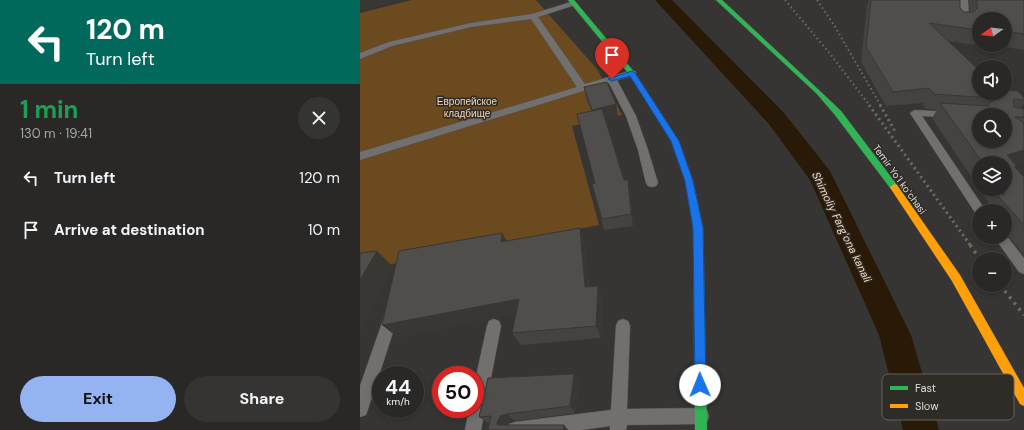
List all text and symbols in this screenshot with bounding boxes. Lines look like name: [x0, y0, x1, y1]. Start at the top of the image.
text: 120 m: [86, 11, 165, 48]
north arrow: [972, 12, 1012, 52]
map controls: [972, 12, 1012, 292]
icon: left: [20, 16, 72, 68]
pin: [595, 38, 629, 79]
icon: arrive: [601, 44, 623, 66]
text: Turn left: [86, 47, 155, 71]
button: sound: [972, 60, 1012, 100]
text: 1 min: [20, 94, 78, 125]
park label: Европейское кладбище: [437, 95, 498, 120]
button: close: [298, 97, 340, 139]
button: search: [972, 108, 1012, 148]
text: 130 m · 19:41: [20, 125, 92, 142]
street label: Temir Yoʻl koʻchasi: [870, 142, 929, 217]
button: layers: [972, 156, 1012, 196]
icon: left: [20, 167, 42, 189]
text: Turn left: [54, 168, 115, 188]
text: 120 m: [299, 168, 340, 188]
water label: Shimoliy Fargʻona kanali: [809, 169, 875, 285]
button: +: [972, 204, 1012, 244]
icon: arrive: [20, 219, 42, 241]
text: Arrive at destination: [54, 220, 205, 240]
text: 10 m: [308, 220, 340, 240]
button: −: [972, 252, 1012, 292]
position arrow: [679, 364, 721, 406]
speed limit sign: 50: [432, 366, 484, 418]
text: 44: [385, 374, 411, 400]
legend: [882, 374, 1014, 420]
button: Exit: [20, 376, 176, 422]
button: Share: [184, 376, 340, 422]
text: Fast: [915, 381, 936, 395]
text: km/h: [386, 395, 410, 408]
text: Slow: [915, 399, 939, 413]

